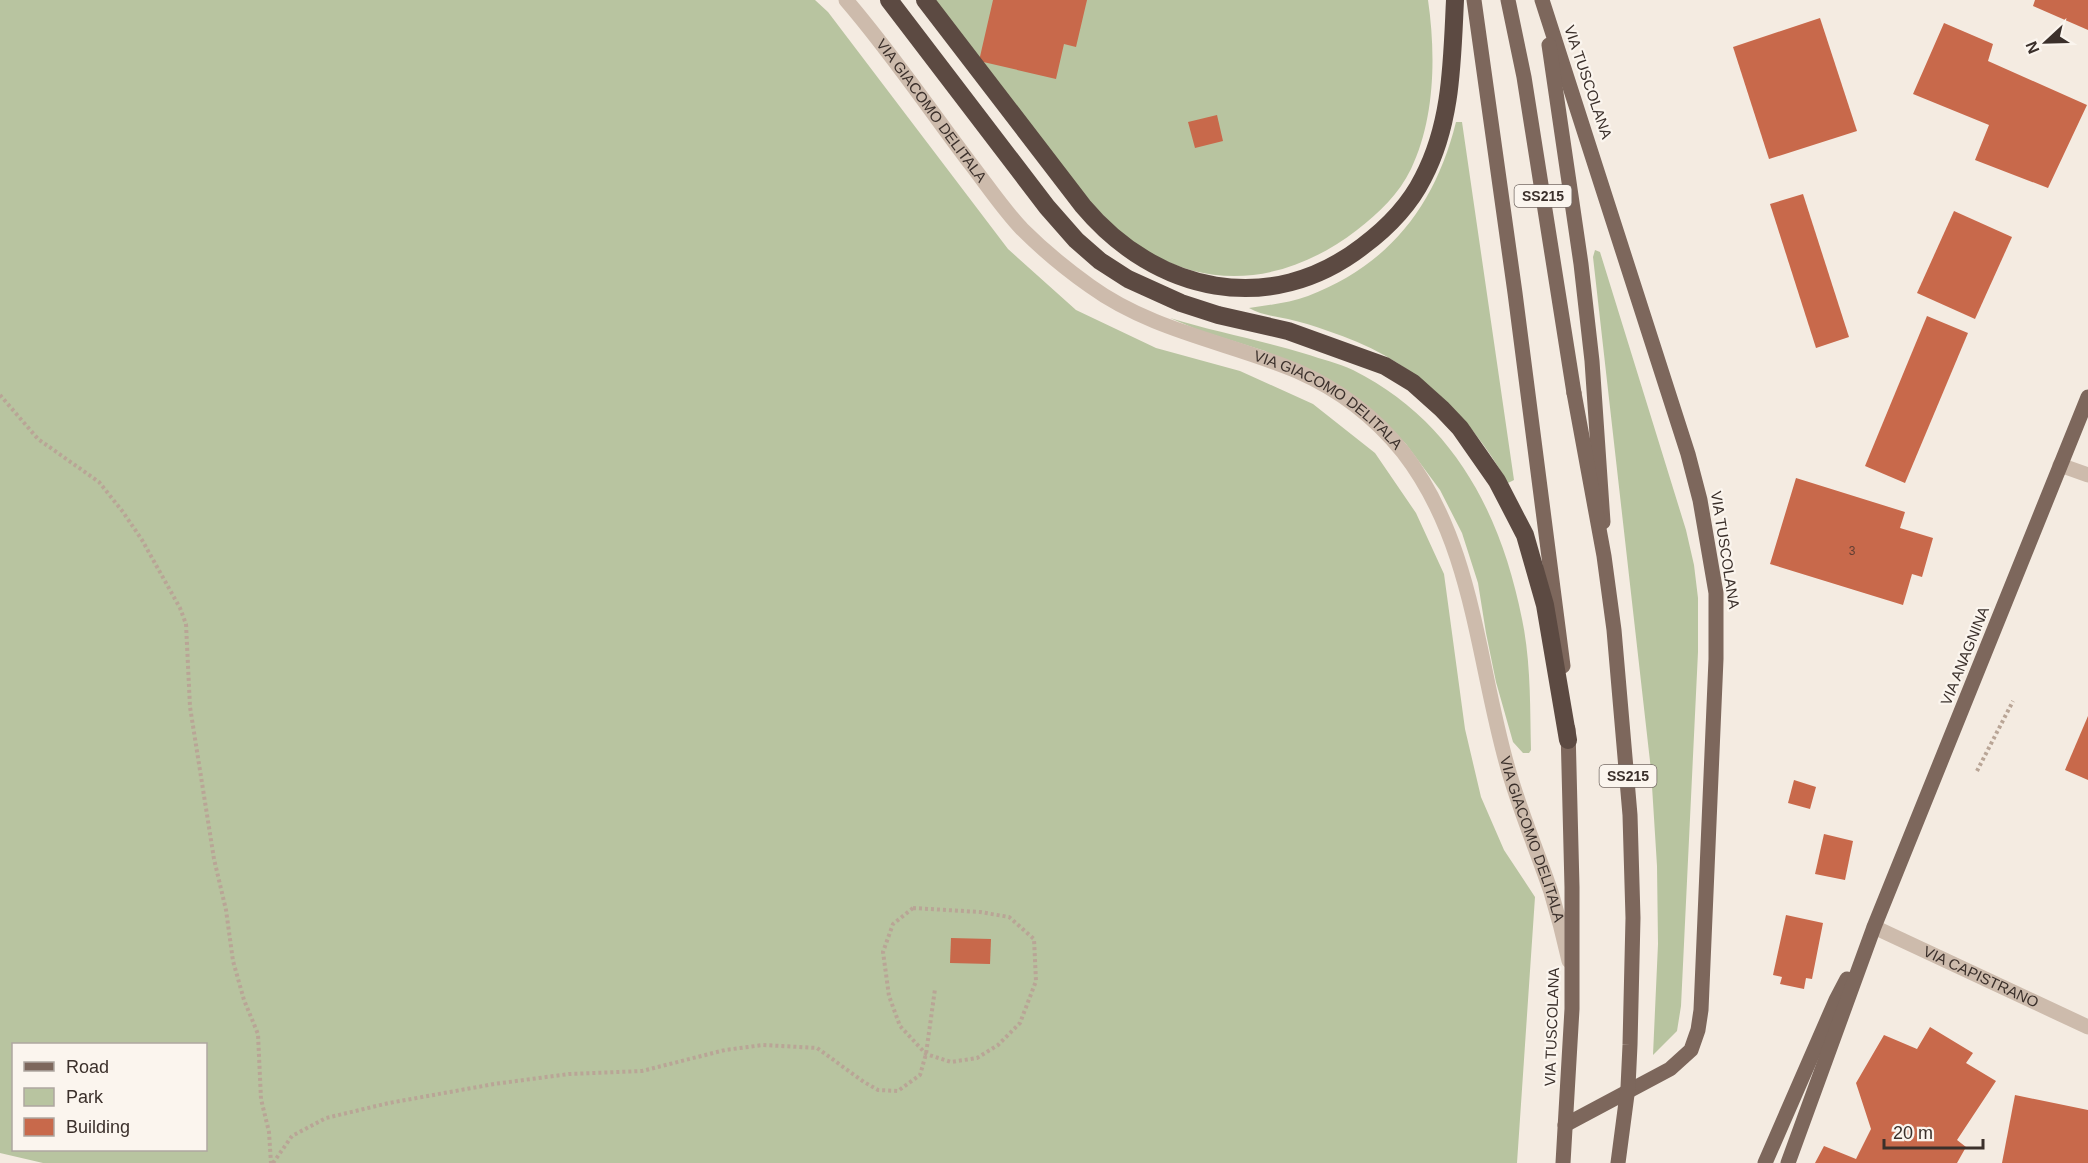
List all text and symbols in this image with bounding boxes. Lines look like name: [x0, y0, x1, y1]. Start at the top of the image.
north arrow: [2016, 12, 2076, 72]
street label: VIA TUSCOLANA: [1561, 23, 1616, 141]
street label: VIA GIACOMO DELITALA: [873, 36, 991, 185]
text: N: [2023, 39, 2043, 56]
road number: SS215: [1514, 185, 1572, 207]
street label: VIA GIACOMO DELITALA: [1252, 347, 1406, 453]
street label: VIA TUSCOLANA: [1708, 490, 1743, 610]
house number: 3: [1849, 544, 1856, 558]
street label: VIA ANAGNINA: [1937, 604, 1992, 708]
street label: VIA GIACOMO DELITALA: [1497, 754, 1568, 924]
road number: SS215: [1600, 765, 1656, 787]
street label: VIA CAPISTRANO: [1921, 942, 2041, 1011]
street label: VIA TUSCOLANA: [1541, 967, 1562, 1087]
legend: [12, 1043, 207, 1151]
text: Road: [66, 1057, 109, 1077]
text: Park: [66, 1087, 104, 1107]
scale bar: [1884, 1112, 1983, 1150]
text: Building: [66, 1117, 130, 1137]
text: 20 m: [1893, 1123, 1933, 1143]

